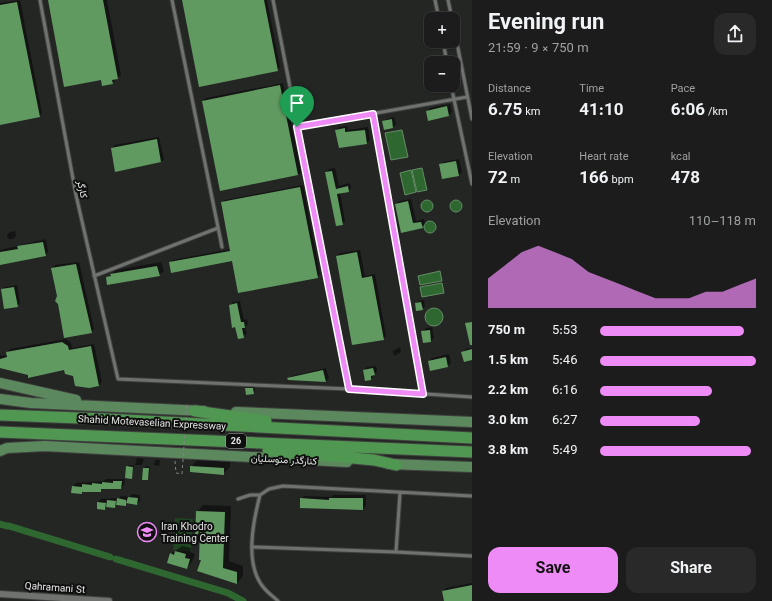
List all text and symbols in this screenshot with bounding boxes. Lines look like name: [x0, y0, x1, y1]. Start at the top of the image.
text: Evening run: [488, 6, 604, 41]
map controls: [424, 12, 460, 92]
button: +: [424, 12, 460, 48]
button: share: [714, 13, 756, 55]
text: 21:59 · 9 × 750 m: [488, 39, 589, 59]
button: −: [424, 56, 460, 92]
text: Distance: [488, 81, 531, 98]
text: Time: [579, 81, 604, 98]
text: Pace: [671, 81, 695, 98]
pin: [280, 86, 314, 127]
icon: arrive: [286, 92, 308, 114]
text: 6.75: [488, 98, 522, 124]
text: 41:10: [579, 98, 623, 124]
text: 6:06: [671, 98, 705, 124]
text: km: [522, 104, 541, 121]
text: /km: [705, 104, 728, 121]
text: Elevation: [488, 149, 533, 166]
text: Heart rate: [579, 149, 628, 166]
text: kcal: [671, 149, 691, 166]
text: 72: [488, 166, 508, 192]
text: 166: [579, 166, 609, 192]
text: 478: [671, 166, 700, 192]
text: m: [508, 172, 520, 189]
text: bpm: [609, 172, 634, 189]
street label: کارگر: [72, 178, 91, 200]
text: Elevation: [488, 212, 541, 232]
text: 110–118 m: [689, 212, 756, 232]
text: 750 m: [488, 321, 525, 341]
text: 5:53: [552, 321, 577, 341]
text: 1.5 km: [488, 351, 528, 371]
text: 5:46: [552, 351, 577, 371]
text: 2.2 km: [488, 381, 528, 401]
text: 6:16: [552, 381, 577, 401]
text: 3.0 km: [488, 411, 528, 431]
text: 6:27: [552, 411, 577, 431]
street label: Shahid Motevaselian Expressway: [78, 412, 227, 435]
road number: 26: [226, 434, 246, 448]
text: 3.8 km: [488, 441, 528, 461]
text: 5:49: [552, 441, 577, 461]
street label: کنارگذر متوسلیان: [250, 451, 318, 470]
place label: Iran Khodro Training Center: [161, 520, 229, 547]
school or university icon: Iran Khodro Training Center: [136, 521, 158, 543]
button: Save: [488, 547, 618, 593]
button: Share: [626, 547, 756, 593]
street label: Qahramani St: [24, 579, 86, 598]

